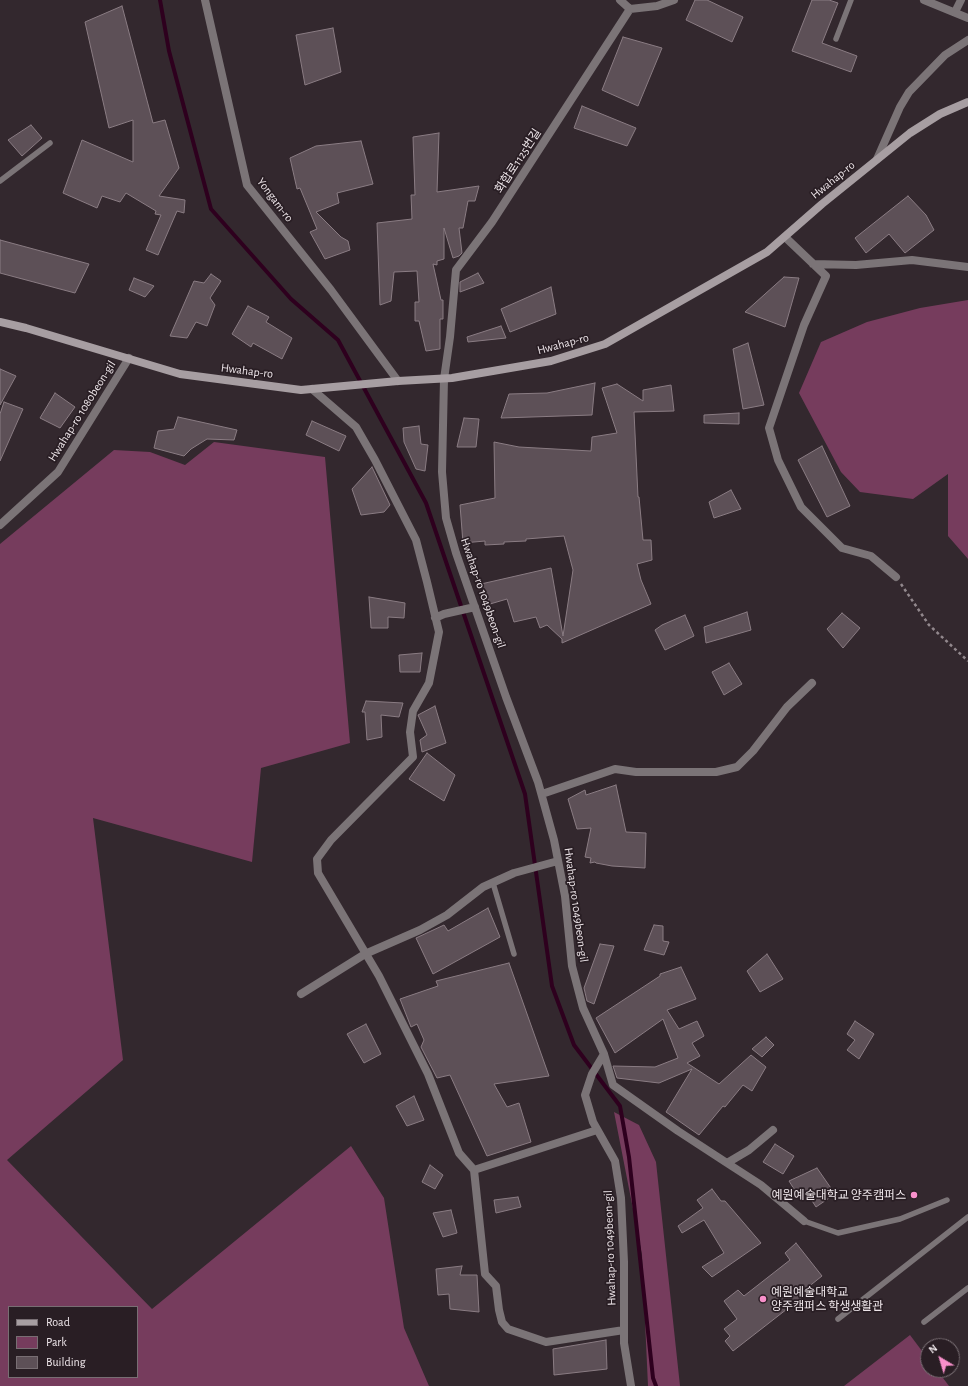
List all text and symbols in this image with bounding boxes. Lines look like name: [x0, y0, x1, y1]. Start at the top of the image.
street label: 화합로1125번길: [492, 126, 544, 196]
street label: Hwahap-ro: [808, 158, 858, 202]
street label: Yongam-ro: [254, 175, 296, 225]
street label: Hwahap-ro: [536, 330, 590, 358]
street label: Hwahap-ro 1080beon-gil: [45, 358, 119, 464]
street label: Hwahap-ro: [220, 361, 274, 381]
street label: Hwahap-ro 1049beon-gil: [457, 536, 509, 650]
street label: Hwahap-ro 1049beon-gil: [561, 847, 591, 963]
place label: 예원예술대학교 양주캠퍼스: [772, 1188, 906, 1202]
street label: Hwahap-ro 1049beon-gil: [601, 1190, 619, 1306]
marker: 예원예술대학교 양주캠퍼스: [909, 1190, 919, 1200]
place label: 예원예술대학교 양주캠퍼스 학생생활관: [771, 1285, 883, 1313]
marker: 예원예술대학교 양주캠퍼스 학생생활관: [758, 1294, 768, 1304]
legend: [8, 1306, 138, 1378]
text: Road: [46, 1316, 70, 1328]
text: Park: [46, 1336, 67, 1348]
north arrow: [920, 1338, 960, 1378]
text: N: [927, 1342, 939, 1356]
text: Building: [46, 1356, 86, 1368]

